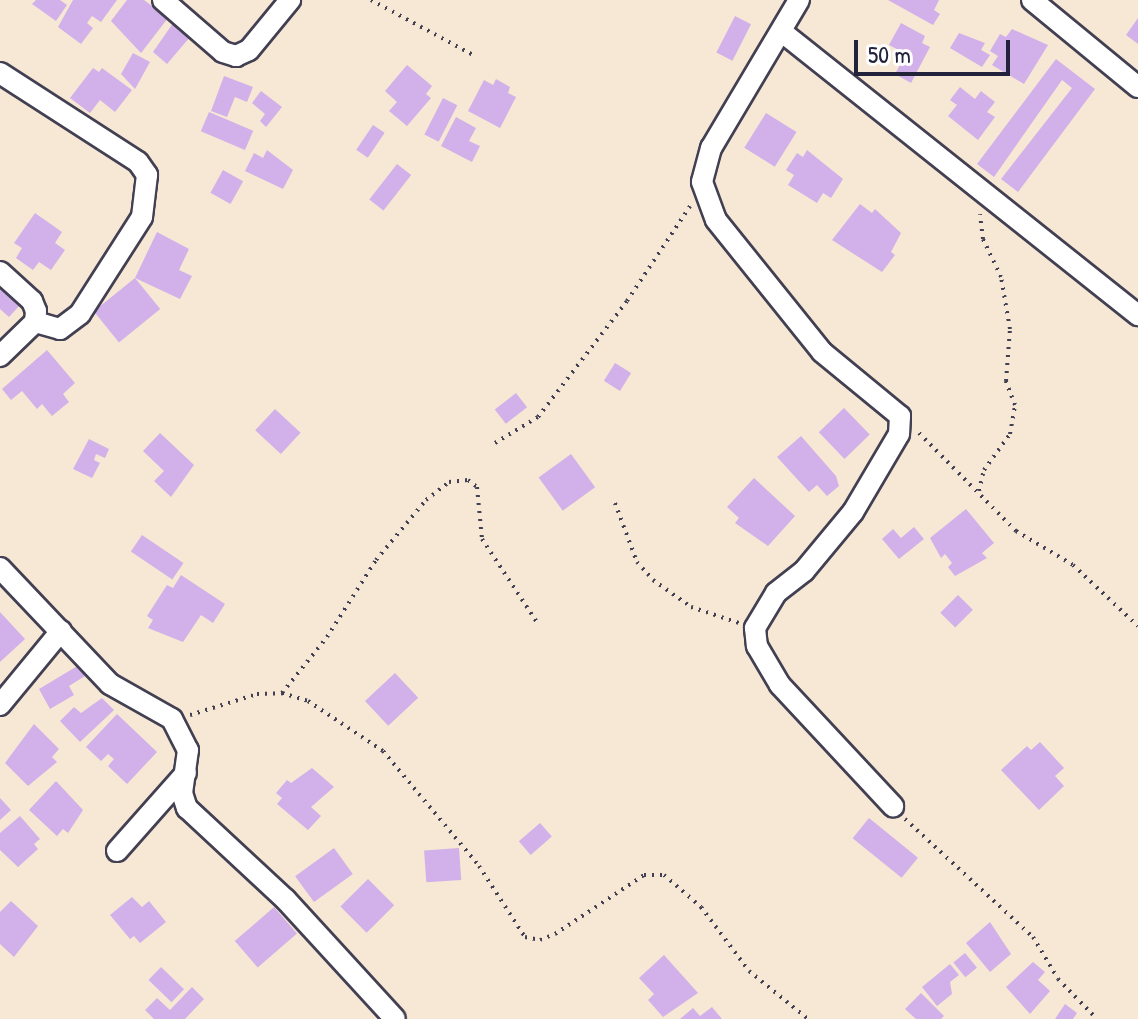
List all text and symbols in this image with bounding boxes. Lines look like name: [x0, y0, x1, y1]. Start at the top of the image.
scale bar: [858, 24, 1014, 74]
text: 50 m: [868, 38, 911, 70]

